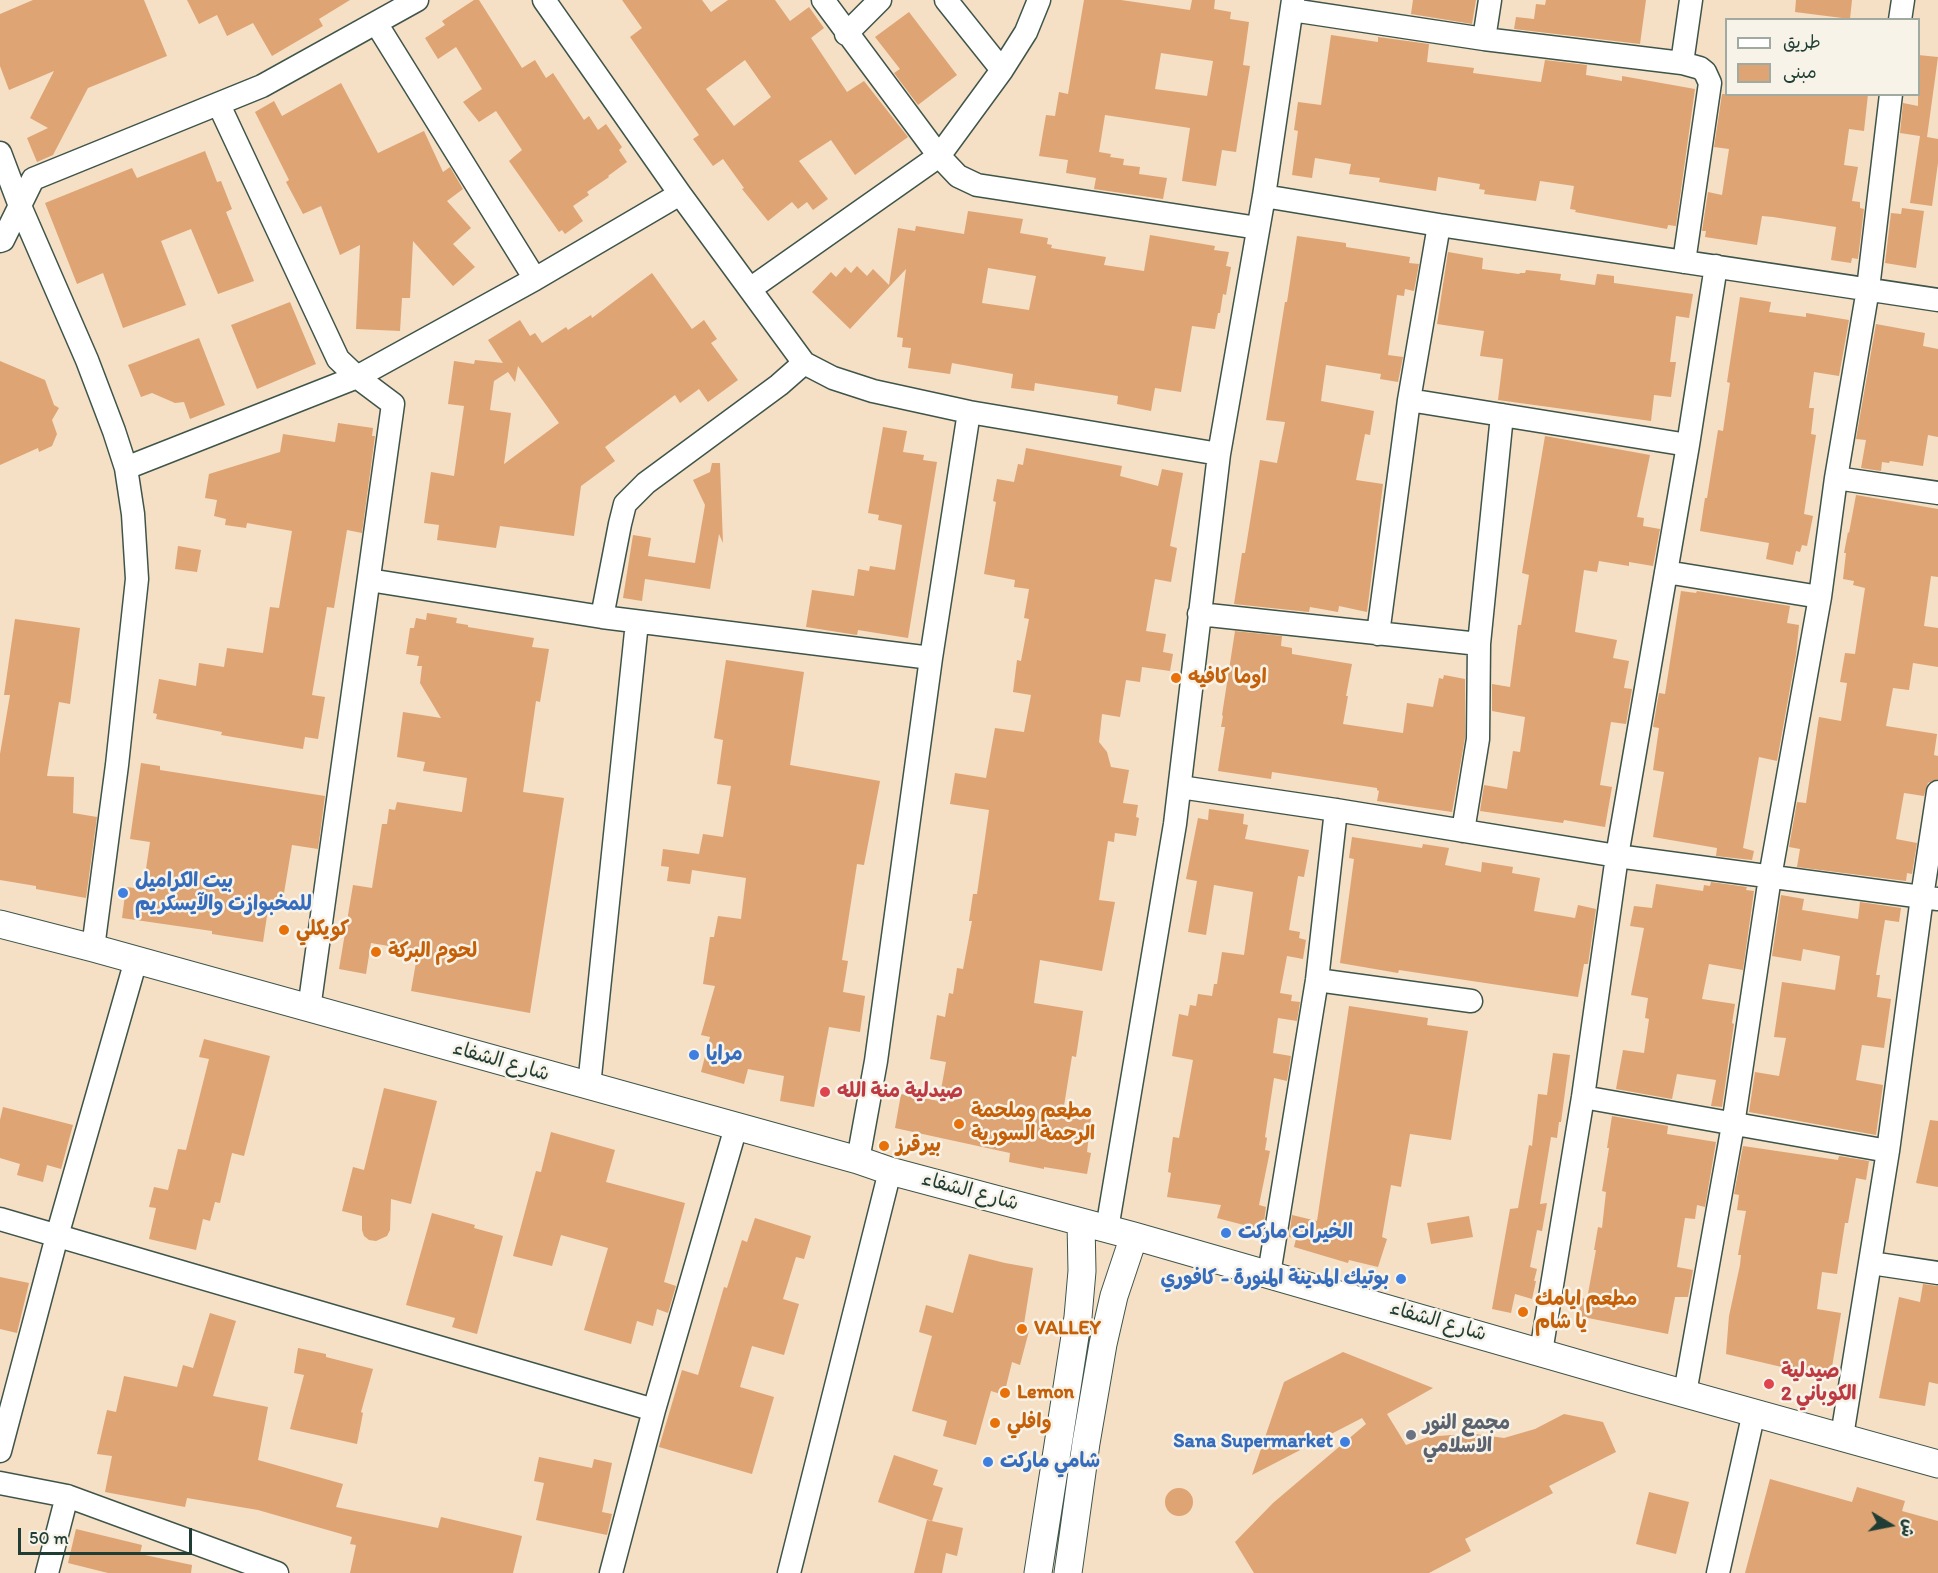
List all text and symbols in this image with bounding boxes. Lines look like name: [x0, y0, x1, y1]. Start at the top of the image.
legend: [1725, 18, 1920, 96]
text: طريق: [1783, 31, 1821, 53]
text: مبنى: [1783, 61, 1817, 83]
place label: اوما كافيه: [1188, 666, 1267, 690]
marker: اوما كافيه: [1169, 671, 1183, 685]
place label: بيت الكراميل للمخبوازت والآيسكريم: [135, 870, 312, 917]
marker: بيت الكراميل للمخبوازت والآيسكريم: [116, 886, 130, 900]
place label: كويكلي: [296, 918, 349, 942]
marker: كويكلي: [277, 923, 291, 937]
place label: لحوم البركة: [388, 940, 477, 964]
marker: لحوم البركة: [369, 945, 383, 959]
street label: شارع الشفاء: [450, 1037, 552, 1087]
place label: مرايا: [706, 1043, 743, 1067]
marker: مرايا: [687, 1048, 701, 1062]
place label: صيدلية منة الله: [837, 1080, 963, 1104]
marker: صيدلية منة الله: [818, 1085, 832, 1099]
place label: مطعم وملحمة الرحمة السورية: [971, 1100, 1095, 1147]
marker: مطعم وملحمة الرحمة السورية: [952, 1117, 966, 1131]
place label: بيرقرز: [896, 1134, 941, 1158]
marker: بيرقرز: [877, 1139, 891, 1153]
street label: شارع الشفاء: [919, 1168, 1021, 1216]
place label: الخيرات ماركت: [1238, 1221, 1353, 1245]
marker: الخيرات ماركت: [1219, 1226, 1233, 1240]
place label: بوتيك المدينة المنورة - كافوري: [1160, 1267, 1389, 1291]
marker: بوتيك المدينة المنورة - كافوري: [1394, 1272, 1408, 1286]
place label: مطعم ايامك يا شام: [1535, 1288, 1637, 1335]
street label: شارع الشفاء: [1387, 1297, 1489, 1347]
marker: مطعم ايامك يا شام: [1516, 1305, 1530, 1319]
place label: VALLEY: [1034, 1317, 1101, 1341]
marker: VALLEY: [1015, 1322, 1029, 1336]
place label: صيدلية الكوباني 2: [1781, 1360, 1857, 1407]
marker: صيدلية الكوباني 2: [1762, 1377, 1776, 1391]
place label: Lemon: [1017, 1381, 1074, 1405]
marker: Lemon: [998, 1386, 1012, 1400]
place label: وافلي: [1007, 1411, 1052, 1435]
place label: مجمع النور الاسلامي: [1423, 1412, 1510, 1459]
marker: وافلي: [988, 1416, 1002, 1430]
marker: مجمع النور الاسلامي: [1404, 1428, 1418, 1442]
place label: Sana Supermarket: [1173, 1430, 1333, 1454]
marker: Sana Supermarket: [1338, 1435, 1352, 1449]
place label: شامي ماركت: [1000, 1450, 1100, 1474]
marker: شامي ماركت: [981, 1455, 995, 1469]
north arrow: [1860, 1495, 1920, 1555]
scale bar: [21, 1516, 195, 1554]
text: ش: [1897, 1518, 1919, 1539]
text: 50 m: [29, 1527, 69, 1549]

